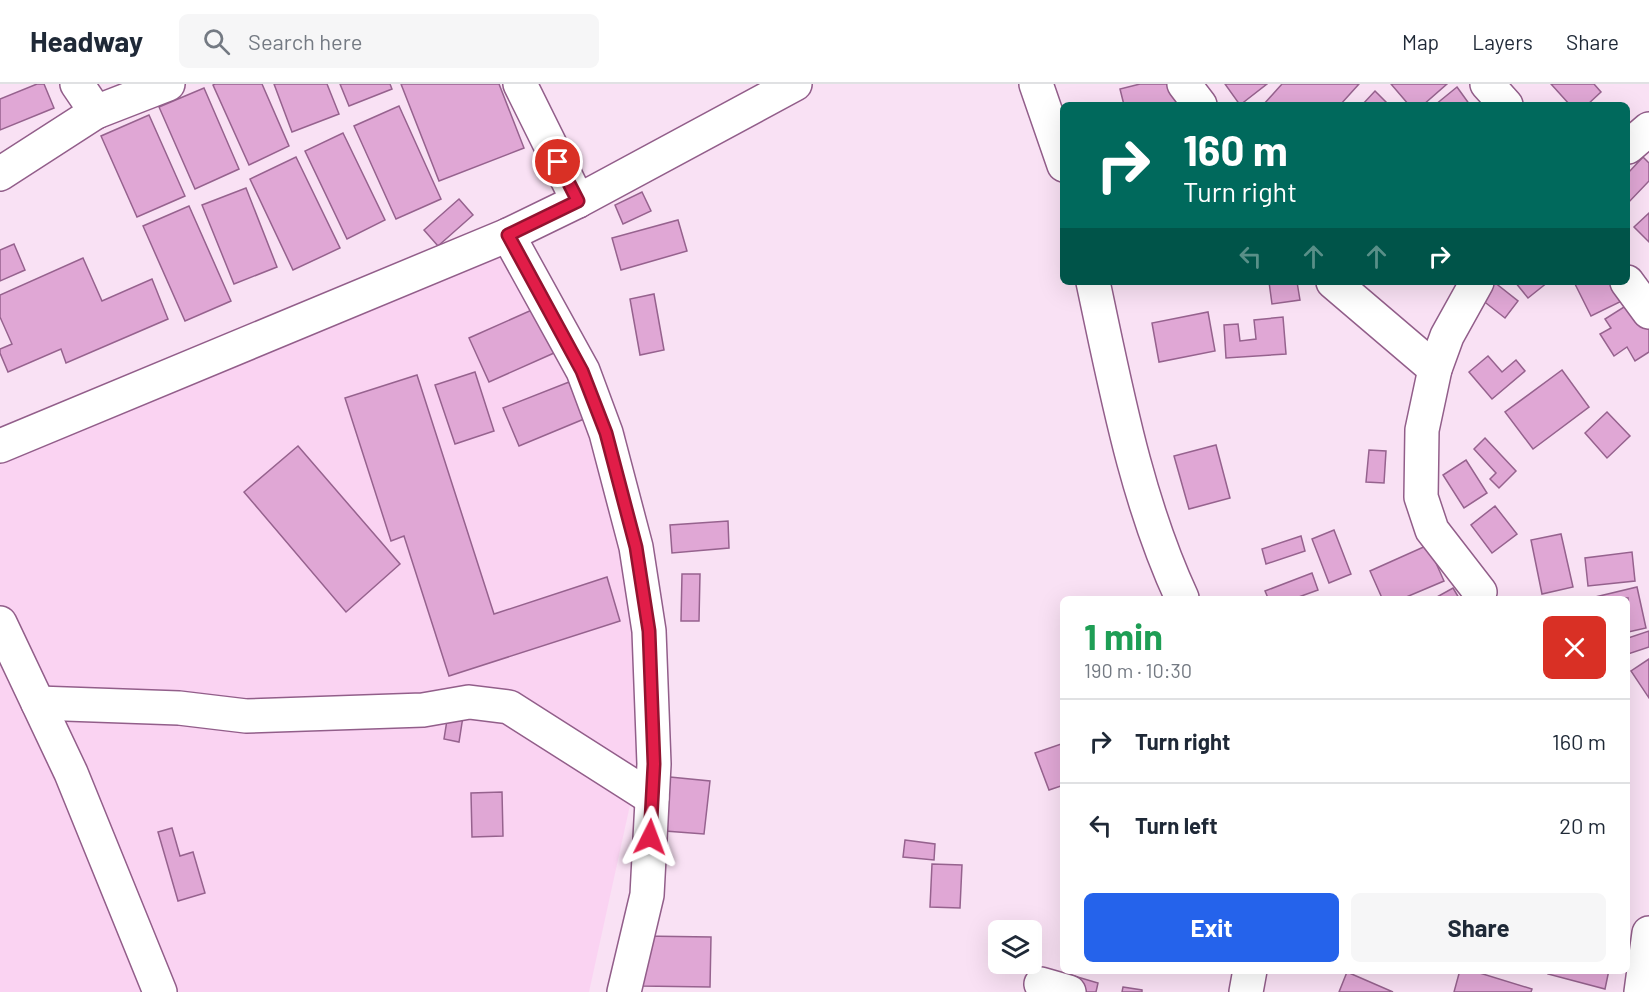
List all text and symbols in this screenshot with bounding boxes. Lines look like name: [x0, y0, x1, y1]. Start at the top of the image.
search box: [179, 14, 599, 68]
text: Headway: [30, 24, 143, 58]
icon: search: [200, 25, 233, 58]
text: Search here: [248, 28, 362, 54]
text: Map: [1402, 29, 1439, 54]
text: Layers: [1472, 29, 1533, 54]
text: Share: [1566, 29, 1619, 54]
text: 160 m: [1183, 124, 1288, 174]
icon: right: [1084, 126, 1162, 204]
pin: [532, 136, 583, 187]
icon: arrive: [541, 145, 574, 178]
text: Turn right: [1183, 175, 1297, 207]
icon: left: [1234, 240, 1267, 273]
icon: ahead: [1297, 240, 1330, 273]
icon: ahead: [1360, 240, 1393, 273]
icon: right: [1423, 240, 1456, 273]
text: 1 min: [1084, 614, 1163, 657]
button: close: [1543, 616, 1606, 679]
text: 190 m · 10:30: [1084, 658, 1192, 682]
icon: right: [1084, 725, 1117, 758]
text: Turn right: [1135, 728, 1230, 754]
text: 160 m: [1552, 728, 1606, 754]
position arrow: [618, 805, 682, 869]
icon: left: [1084, 809, 1117, 842]
text: Turn left: [1135, 812, 1218, 838]
text: 20 m: [1559, 812, 1606, 838]
button: Exit: [1084, 893, 1339, 962]
button: Share: [1351, 893, 1606, 962]
map controls: [988, 920, 1042, 974]
button: layers: [988, 920, 1042, 974]

